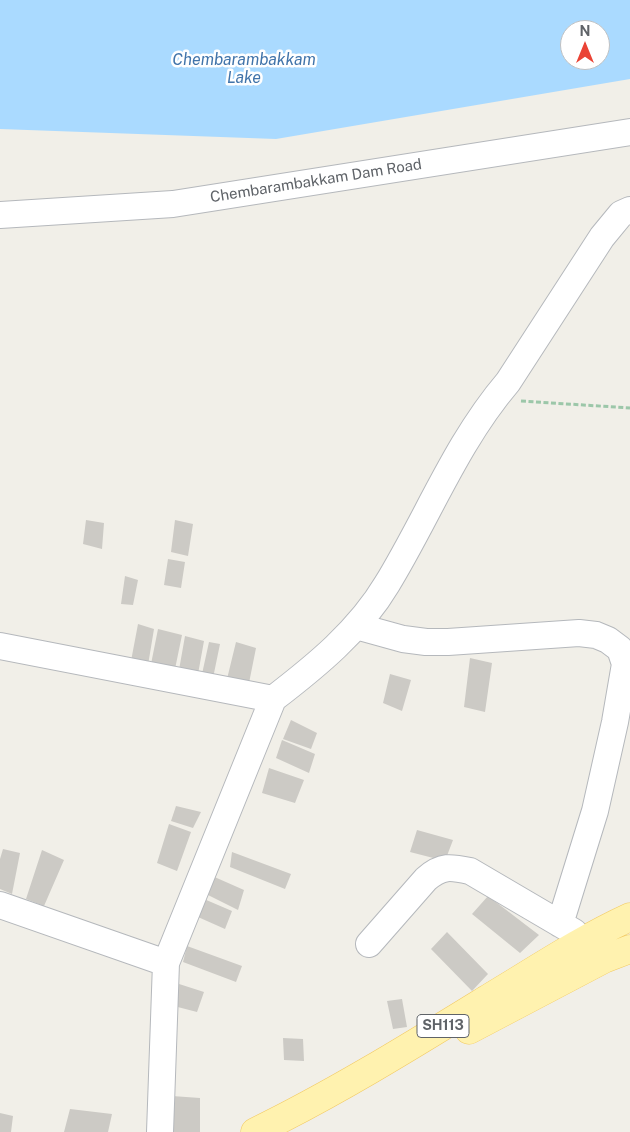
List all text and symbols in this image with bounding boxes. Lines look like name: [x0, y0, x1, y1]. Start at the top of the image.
north arrow: [560, 20, 610, 70]
text: N: [580, 23, 590, 39]
water label: Chembarambakkam Lake: [172, 50, 316, 88]
street label: Chembarambakkam Dam Road: [209, 155, 423, 207]
road number: SH113: [417, 1014, 469, 1038]

